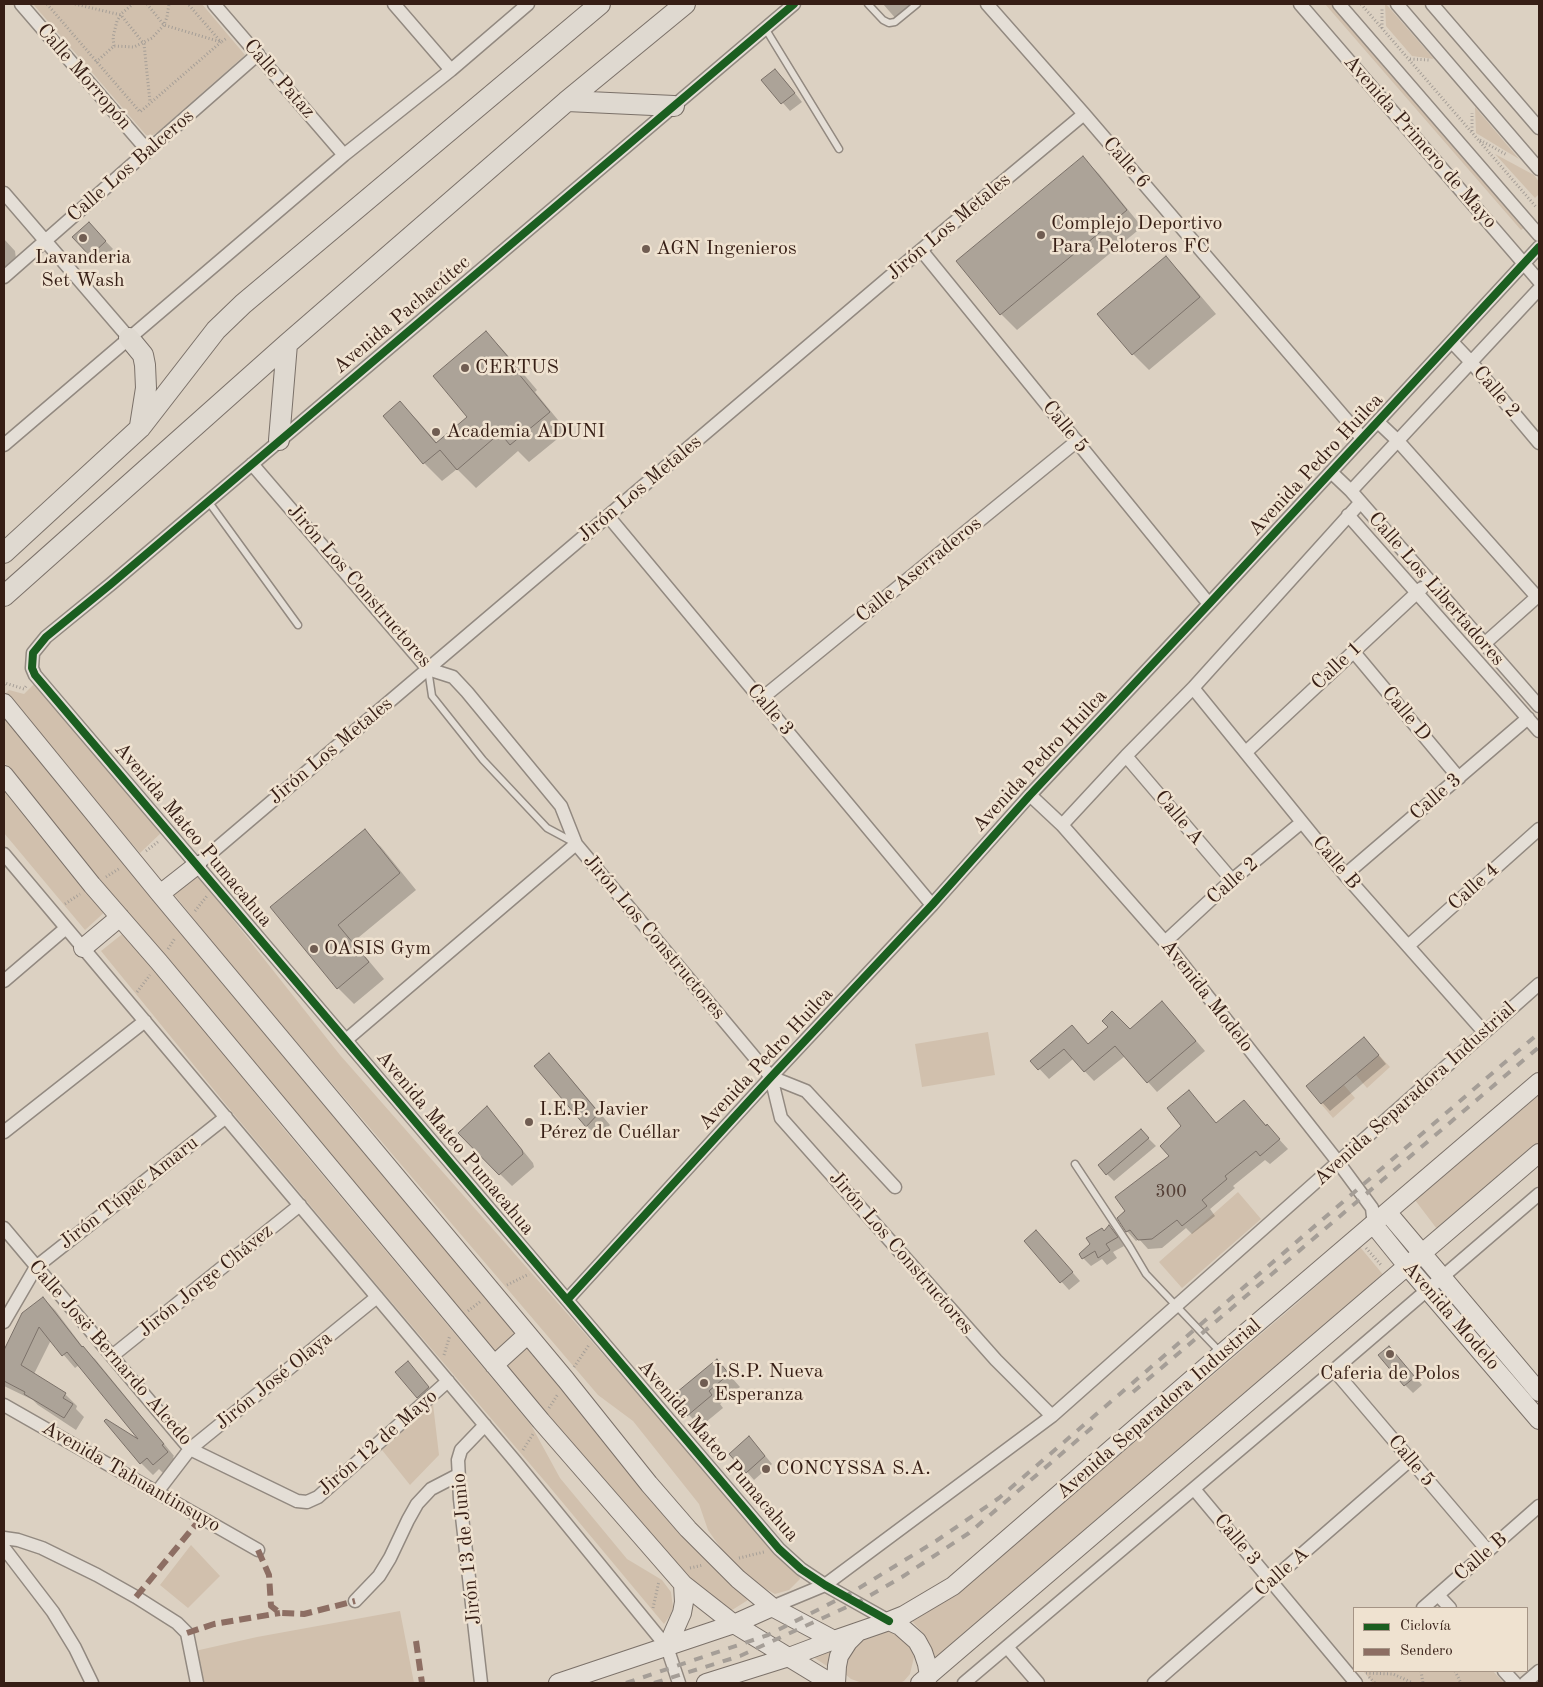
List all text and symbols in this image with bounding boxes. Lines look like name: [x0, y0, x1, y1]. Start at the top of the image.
street label: Calle Morropón: [31, 19, 137, 135]
street label: Calle Pataz: [238, 34, 320, 124]
street label: Avenida Primero de Mayo: [1338, 50, 1502, 234]
street label: Calle Los Balceros: [63, 104, 199, 228]
street label: Calle 6: [1097, 132, 1155, 194]
street label: Jirón Los Metales: [882, 168, 1016, 286]
place label: Complejo Deportivo Para Peloteros FC: [1051, 212, 1222, 259]
marker: Complejo Deportivo Para Peloteros FC: [1035, 229, 1047, 241]
marker: Lavanderia Set Wash: [77, 232, 89, 244]
place label: AGN Ingenieros: [656, 237, 797, 261]
marker: AGN Ingenieros: [640, 243, 652, 255]
place label: Lavanderia Set Wash: [35, 246, 131, 293]
street label: Avenida Pachacútec: [329, 251, 475, 379]
place label: CERTUS: [475, 356, 559, 380]
street label: Calle 2: [1467, 361, 1525, 423]
marker: CERTUS: [459, 362, 471, 374]
street label: Avenida Pedro Huilca: [1244, 389, 1388, 541]
street label: Calle 5: [1037, 396, 1093, 458]
place label: Academia ADUNI: [446, 420, 605, 444]
marker: Academia ADUNI: [430, 426, 442, 438]
street label: Jirón Los Metales: [573, 430, 707, 548]
street label: Jirón Los Constructores: [281, 499, 437, 673]
street label: Calle Los Libertadores: [1363, 507, 1509, 671]
street label: Calle Aserraderos: [851, 512, 987, 628]
street label: Calle 1: [1307, 637, 1367, 695]
street label: Calle 3: [741, 679, 799, 741]
street label: Calle D: [1376, 682, 1436, 746]
street label: Avenida Pedro Huilca: [968, 685, 1112, 837]
street label: Jirón Los Metales: [264, 692, 398, 810]
street label: Avenida Mateo Pumacahua: [109, 738, 277, 932]
street label: Calle 3: [1405, 768, 1467, 826]
street label: Calle A: [1149, 786, 1209, 850]
street label: Calle B: [1307, 831, 1365, 895]
street label: Jirón Los Constructores: [578, 849, 730, 1025]
street label: Calle 2: [1202, 852, 1264, 910]
street label: Calle 4: [1443, 858, 1505, 916]
street label: Avenida Modelo: [1155, 935, 1259, 1057]
place label: OASIS Gym: [324, 937, 431, 961]
marker: OASIS Gym: [308, 943, 320, 955]
street label: Avenida Pedro Huilca: [694, 983, 838, 1135]
street label: Avenida Separadora Industrial: [1309, 997, 1521, 1191]
street label: Avenida Mateo Pumacahua: [371, 1046, 539, 1240]
place label: I.E.P. Javier Pérez de Cuéllar: [539, 1098, 680, 1145]
marker: I.E.P. Javier Pérez de Cuéllar: [523, 1116, 535, 1128]
street label: Jirón Túpac Amaru: [55, 1131, 203, 1255]
street label: Jirón Los Constructores: [823, 1166, 979, 1340]
house number: 300: [1155, 1181, 1187, 1203]
street label: Jirón Jorge Chávez: [134, 1219, 278, 1343]
street label: Calle Josë Bernardo Alcedo: [23, 1255, 197, 1451]
street label: Avenida Modelo: [1397, 1257, 1505, 1375]
street label: Avenida Separadora Industrial: [1052, 1314, 1266, 1504]
street label: Jirón José Olaya: [211, 1326, 337, 1436]
marker: Caferia de Polos: [1384, 1348, 1396, 1360]
street label: Avenida Mateo Pumacahua: [632, 1355, 804, 1547]
place label: I.S.P. Nueva Esperanza: [714, 1360, 824, 1407]
place label: Caferia de Polos: [1320, 1362, 1460, 1386]
marker: I.S.P. Nueva Esperanza: [698, 1377, 710, 1389]
street label: Jirón 12 de Mayo: [313, 1385, 443, 1501]
street label: Avenida Tahuantinsuyo: [37, 1416, 225, 1538]
street label: Calle 5: [1382, 1430, 1440, 1492]
place label: CONCYSSA S.A.: [776, 1457, 931, 1481]
marker: CONCYSSA S.A.: [760, 1463, 772, 1475]
street label: Jirón 13 de Junio: [447, 1472, 487, 1626]
street label: Calle 3: [1208, 1509, 1266, 1571]
street label: Calle B: [1449, 1527, 1513, 1587]
street label: Calle A: [1250, 1542, 1314, 1602]
legend: [1353, 1607, 1528, 1672]
text: Ciclovía: [1400, 1619, 1451, 1634]
text: Sendero: [1400, 1644, 1453, 1659]

